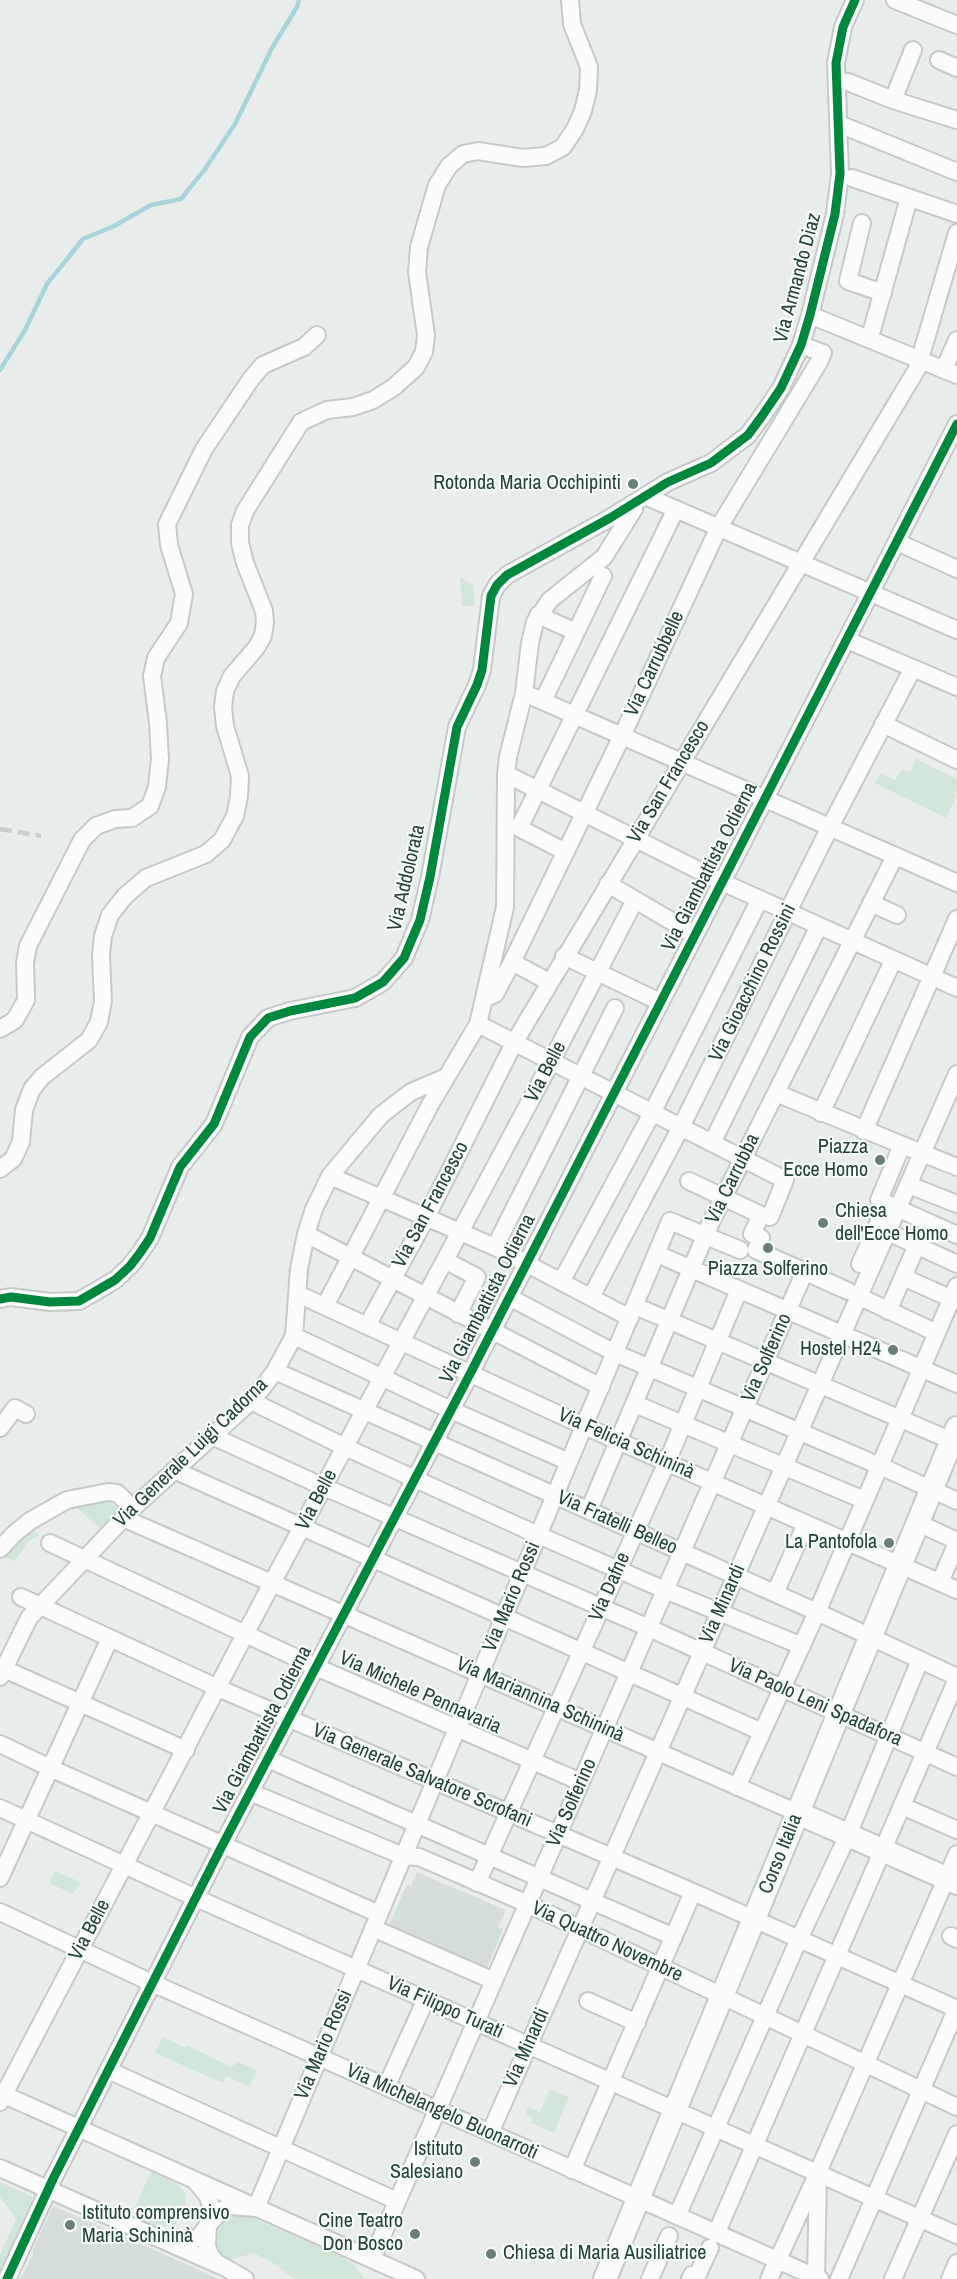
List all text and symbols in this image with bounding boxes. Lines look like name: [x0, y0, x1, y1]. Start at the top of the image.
street label: Via Armando Diaz: [769, 210, 827, 346]
place label: Rotonda Maria Occhipinti: [433, 472, 621, 496]
marker: Rotonda Maria Occhipinti: [626, 477, 640, 491]
street label: Via Carrubbelle: [620, 607, 690, 721]
street label: Via San Francesco: [623, 716, 715, 848]
street label: Via Giambattista Odierna: [657, 778, 763, 956]
street label: Via Addolorata: [383, 823, 431, 933]
street label: Via Gioacchino Rossini: [704, 900, 802, 1066]
street label: Via Belle: [520, 1038, 572, 1106]
street label: Via Carrubba: [701, 1130, 765, 1228]
place label: Piazza Ecce Homo: [783, 1136, 868, 1183]
street label: Via San Francesco: [388, 1138, 474, 1272]
marker: Piazza Ecce Homo: [873, 1153, 887, 1167]
place label: Chiesa dell'Ecce Homo: [835, 1200, 948, 1247]
street label: Via Giambattista Odierna: [435, 1210, 541, 1388]
marker: Chiesa dell'Ecce Homo: [816, 1216, 830, 1230]
marker: Piazza Solferino: [761, 1241, 775, 1255]
place label: Piazza Solferino: [708, 1258, 828, 1282]
street label: Via Solferino: [737, 1310, 797, 1406]
place label: Hostel H24: [800, 1338, 881, 1362]
marker: Hostel H24: [886, 1343, 900, 1357]
street label: Via Generale Luigi Cadorna: [109, 1373, 273, 1533]
street label: Via Felicia Schininà: [554, 1403, 698, 1485]
street label: Via Belle: [291, 1466, 343, 1534]
street label: Via Fratelli Belleo: [553, 1486, 681, 1560]
place label: La Pantofola: [785, 1531, 877, 1555]
marker: La Pantofola: [882, 1536, 896, 1550]
street label: Via Mario Rossi: [478, 1538, 546, 1656]
street label: Via Dafne: [584, 1549, 636, 1625]
street label: Via Minardi: [695, 1561, 751, 1647]
street label: Via Giambattista Odierna: [209, 1642, 317, 1818]
street label: Via Michele Pennavaria: [335, 1646, 505, 1740]
street label: Via Mariannina Schininà: [452, 1652, 628, 1748]
street label: Via Paolo Leni Spadafora: [724, 1654, 906, 1752]
street label: Via Generale Salvatore Scrofani: [309, 1719, 535, 1833]
street label: Via Solferino: [542, 1755, 602, 1851]
street label: Corso Italia: [754, 1811, 808, 1897]
street label: Via Belle: [64, 1896, 116, 1964]
street label: Via Quattro Novembre: [528, 1897, 686, 1987]
street label: Via Filippo Turati: [383, 1972, 507, 2044]
street label: Via Mario Rossi: [290, 1986, 358, 2104]
street label: Via Minardi: [499, 2005, 555, 2091]
street label: Via Michelangelo Buonarroti: [342, 2059, 542, 2165]
place label: Istituto Salesiano: [390, 2138, 463, 2185]
marker: Istituto Salesiano: [468, 2155, 482, 2169]
place label: Istituto comprensivo Maria Schininà: [82, 2202, 230, 2249]
place label: Cine Teatro Don Bosco: [318, 2210, 403, 2257]
marker: Istituto comprensivo Maria Schininà: [63, 2218, 77, 2232]
marker: Cine Teatro Don Bosco: [408, 2227, 422, 2241]
place label: Chiesa di Maria Ausiliatrice: [503, 2242, 706, 2266]
marker: Chiesa di Maria Ausiliatrice: [484, 2247, 498, 2261]

